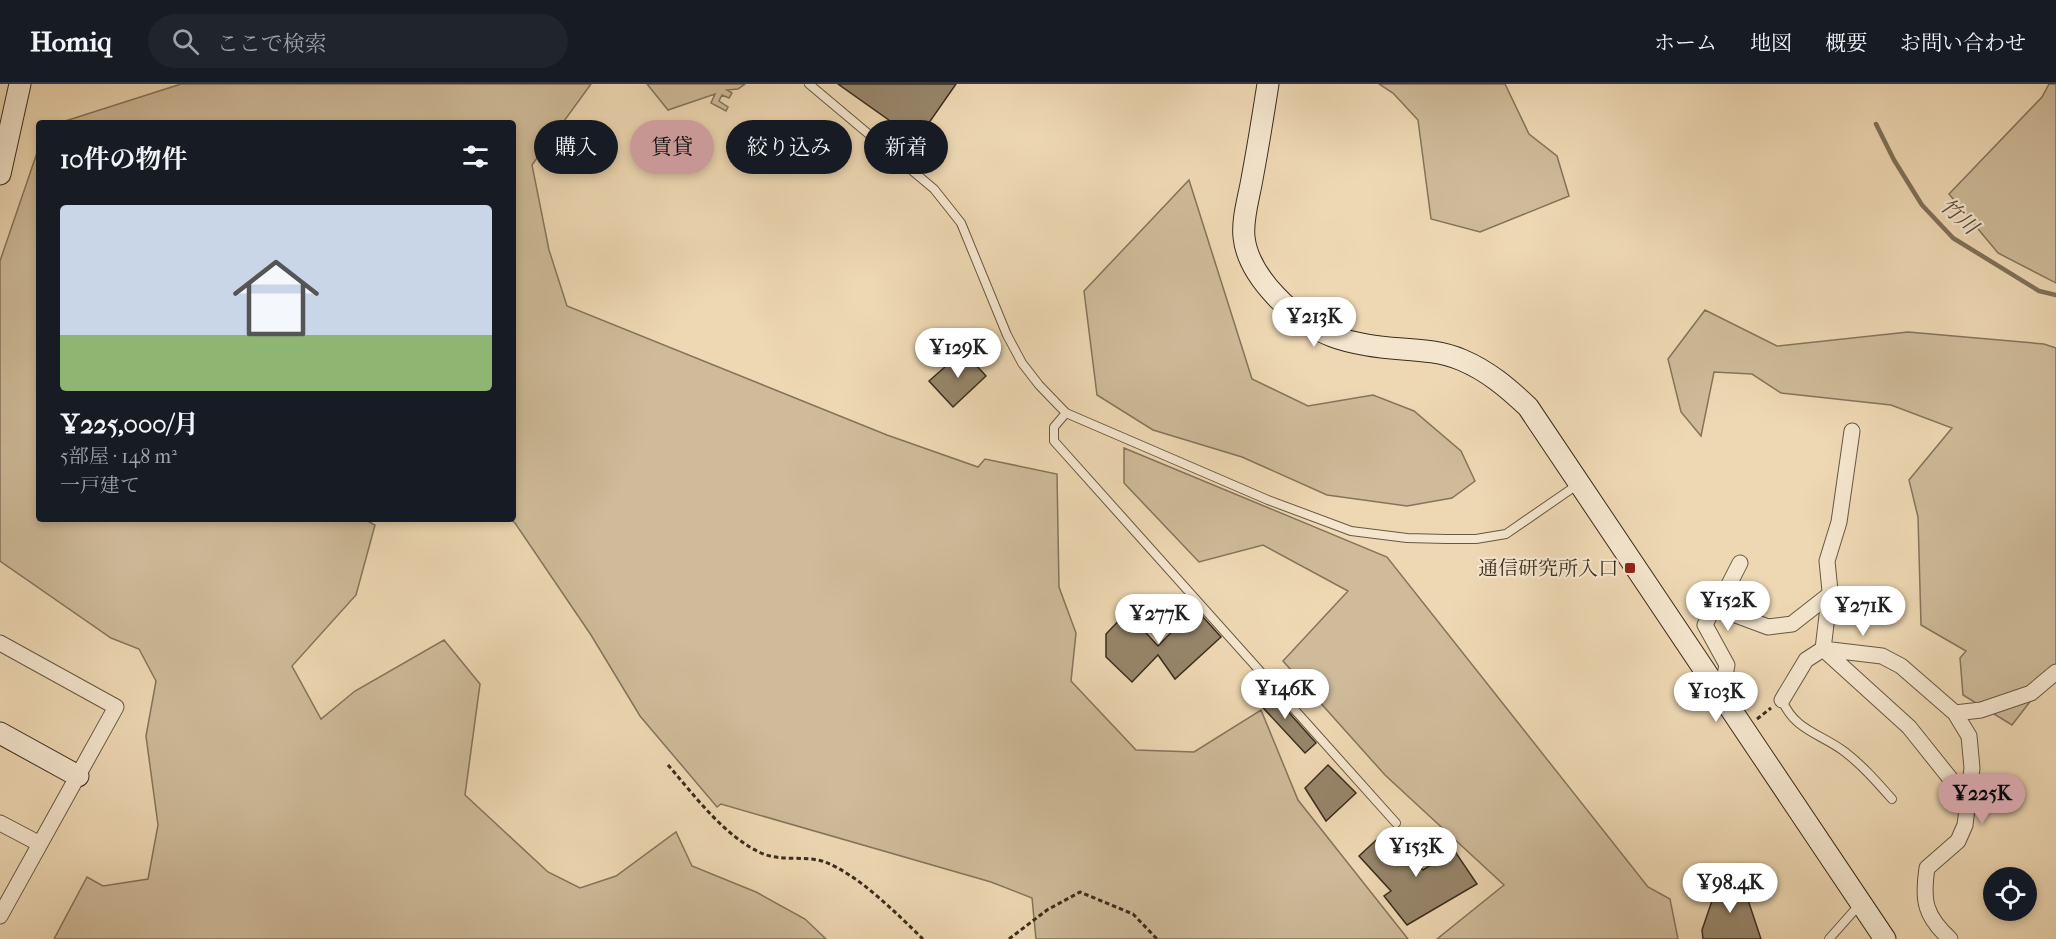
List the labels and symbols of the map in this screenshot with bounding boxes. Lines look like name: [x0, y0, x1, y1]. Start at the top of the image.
water label: 竹川: [1935, 193, 1984, 240]
pin: ¥213K: [1272, 297, 1356, 348]
pin: ¥129K: [916, 328, 1000, 379]
place label: 通信研究所入口: [1478, 557, 1618, 580]
marker: 通信研究所入口: [1623, 561, 1637, 575]
pin: ¥152K: [1686, 581, 1770, 632]
pin: ¥271K: [1821, 586, 1905, 637]
pin: ¥277K: [1117, 594, 1201, 645]
pin: ¥146K: [1243, 669, 1327, 720]
pin: ¥103K: [1674, 672, 1758, 723]
pin: ¥225K: [1940, 774, 2024, 825]
pin: ¥153K: [1374, 827, 1458, 878]
pin: ¥98.4K: [1681, 863, 1779, 914]

